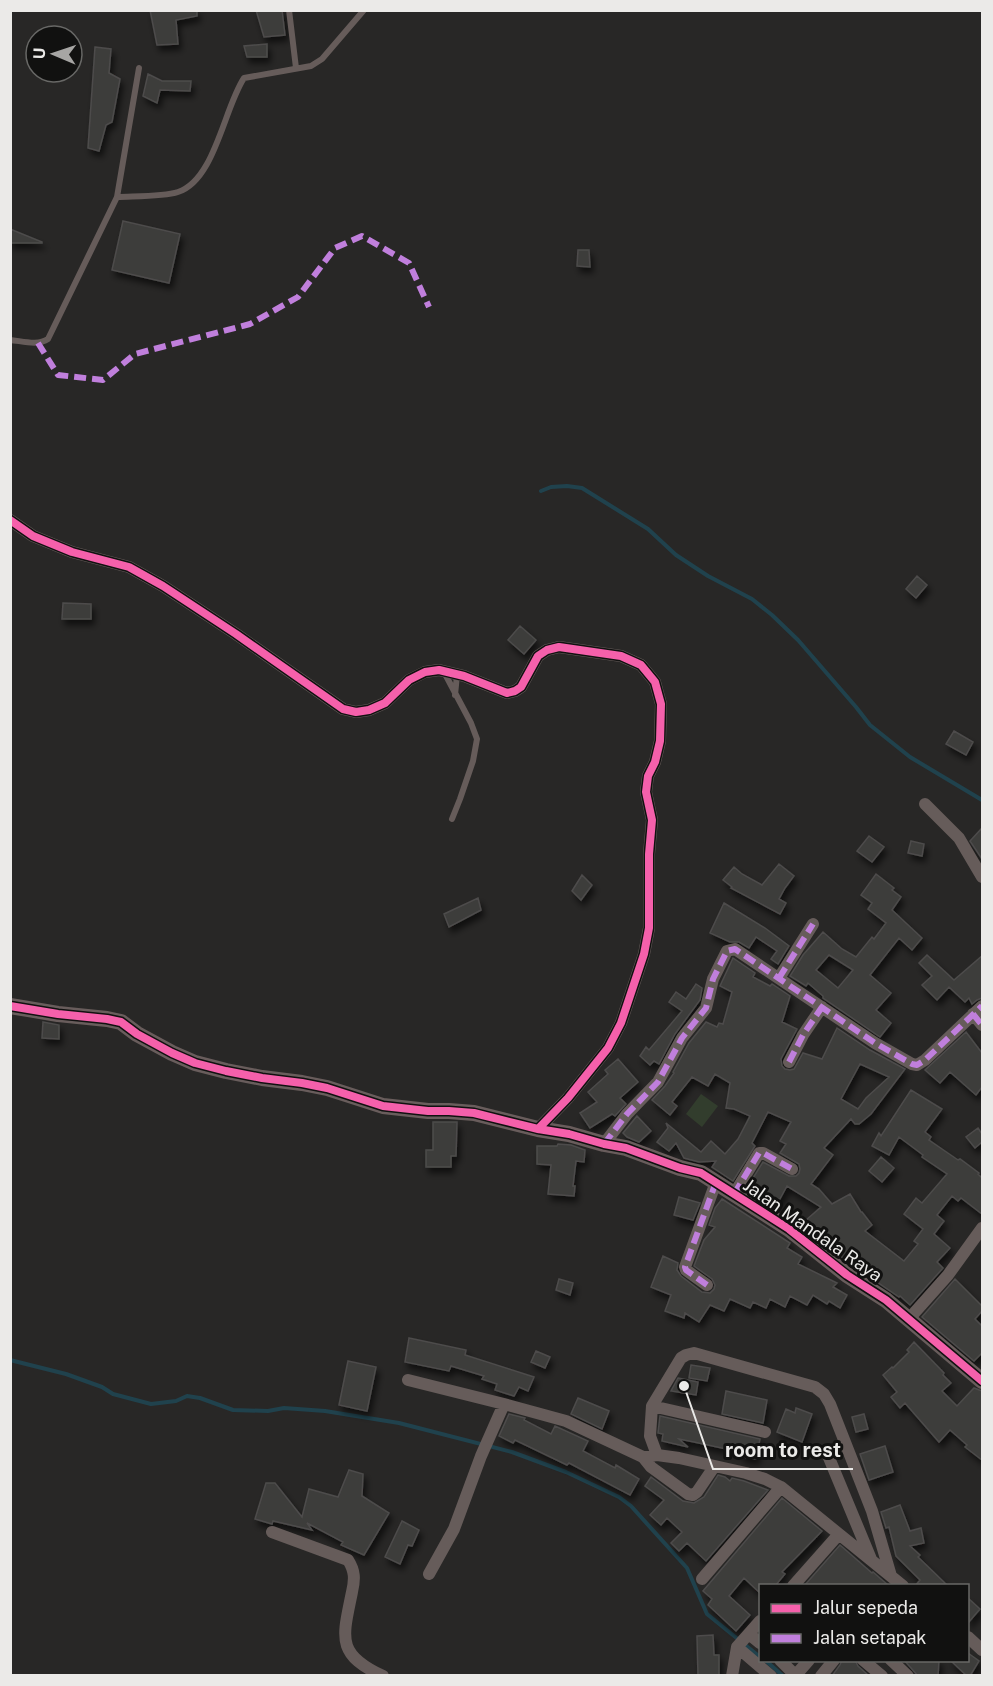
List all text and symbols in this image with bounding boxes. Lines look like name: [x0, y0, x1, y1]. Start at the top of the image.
north arrow: [24, 24, 84, 84]
text: U: [30, 47, 49, 60]
street label: Jalan Mandala Raya: [740, 1174, 886, 1286]
callout: room to rest: [713, 1431, 853, 1469]
text: room to rest: [725, 1438, 841, 1462]
legend: [759, 1584, 969, 1662]
text: Jalur sepeda: [813, 1597, 918, 1618]
text: Jalan setapak: [813, 1627, 926, 1648]

